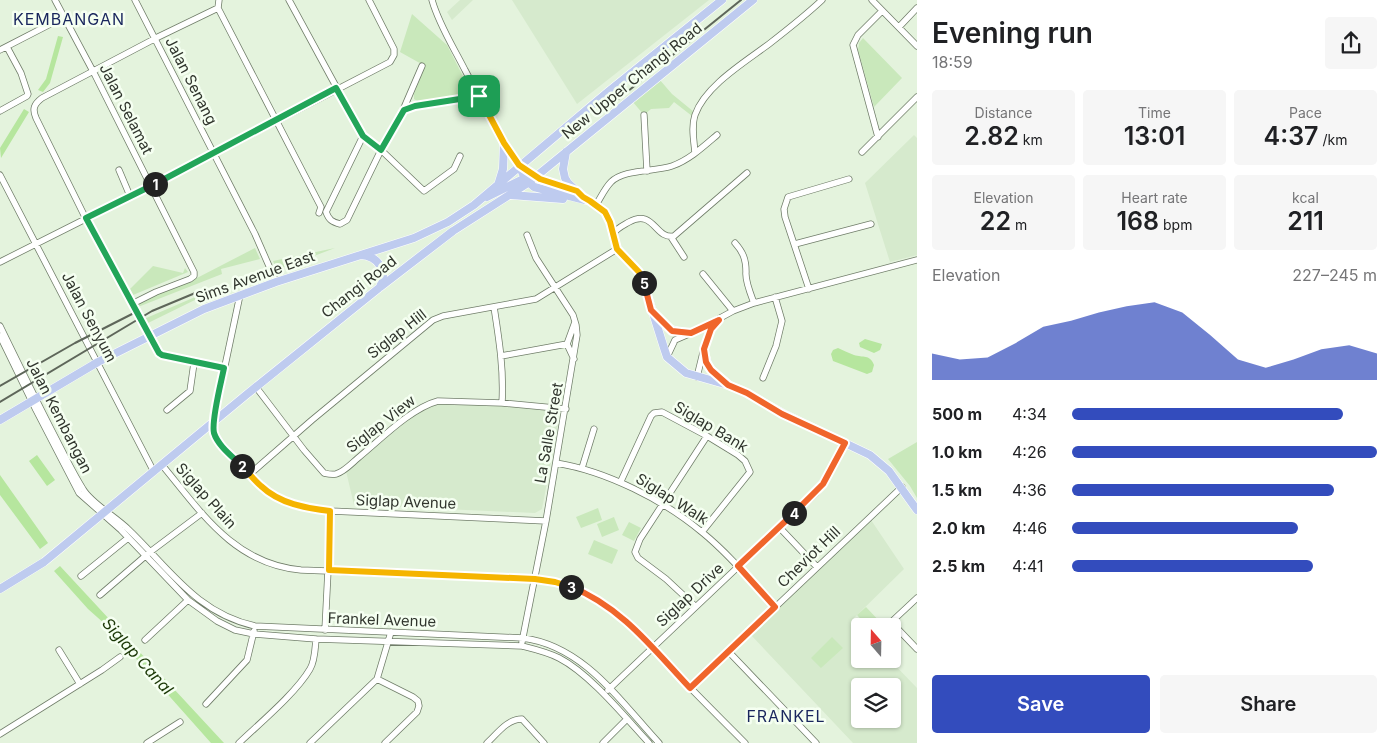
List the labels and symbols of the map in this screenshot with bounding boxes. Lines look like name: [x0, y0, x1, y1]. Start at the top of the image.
district label: KEMBANGAN: [13, 9, 125, 29]
street label: New Upper Changi Road: [558, 18, 706, 143]
street label: Jalan Senang: [161, 34, 222, 128]
street label: Jalan Selamat: [96, 60, 157, 157]
pin: [458, 75, 500, 117]
pin: 1: [142, 172, 168, 196]
street label: Sims Avenue East: [193, 246, 317, 307]
street label: Changi Road: [317, 251, 400, 322]
street label: Jalan Senyum: [58, 268, 121, 365]
pin: 5: [632, 270, 656, 296]
street label: Siglap Hill: [363, 305, 430, 363]
street label: Jalan Kembangan: [22, 355, 97, 476]
street label: La Salle Street: [530, 381, 567, 485]
street label: Siglap View: [342, 391, 419, 457]
street label: Siglap Bank: [671, 397, 752, 457]
pin: 2: [230, 454, 254, 478]
street label: Siglap Plain: [172, 459, 241, 533]
street label: Siglap Walk: [632, 469, 713, 529]
street label: Siglap Avenue: [355, 490, 457, 513]
pin: 4: [782, 500, 806, 526]
street label: Cheviot Hill: [773, 522, 844, 591]
street label: Siglap Drive: [652, 559, 727, 631]
pin: 3: [558, 574, 584, 600]
street label: Frankel Avenue: [327, 608, 437, 631]
water label: Siglap Canal: [98, 613, 178, 699]
north arrow: [851, 618, 901, 668]
district label: FRANKEL: [746, 706, 826, 726]

